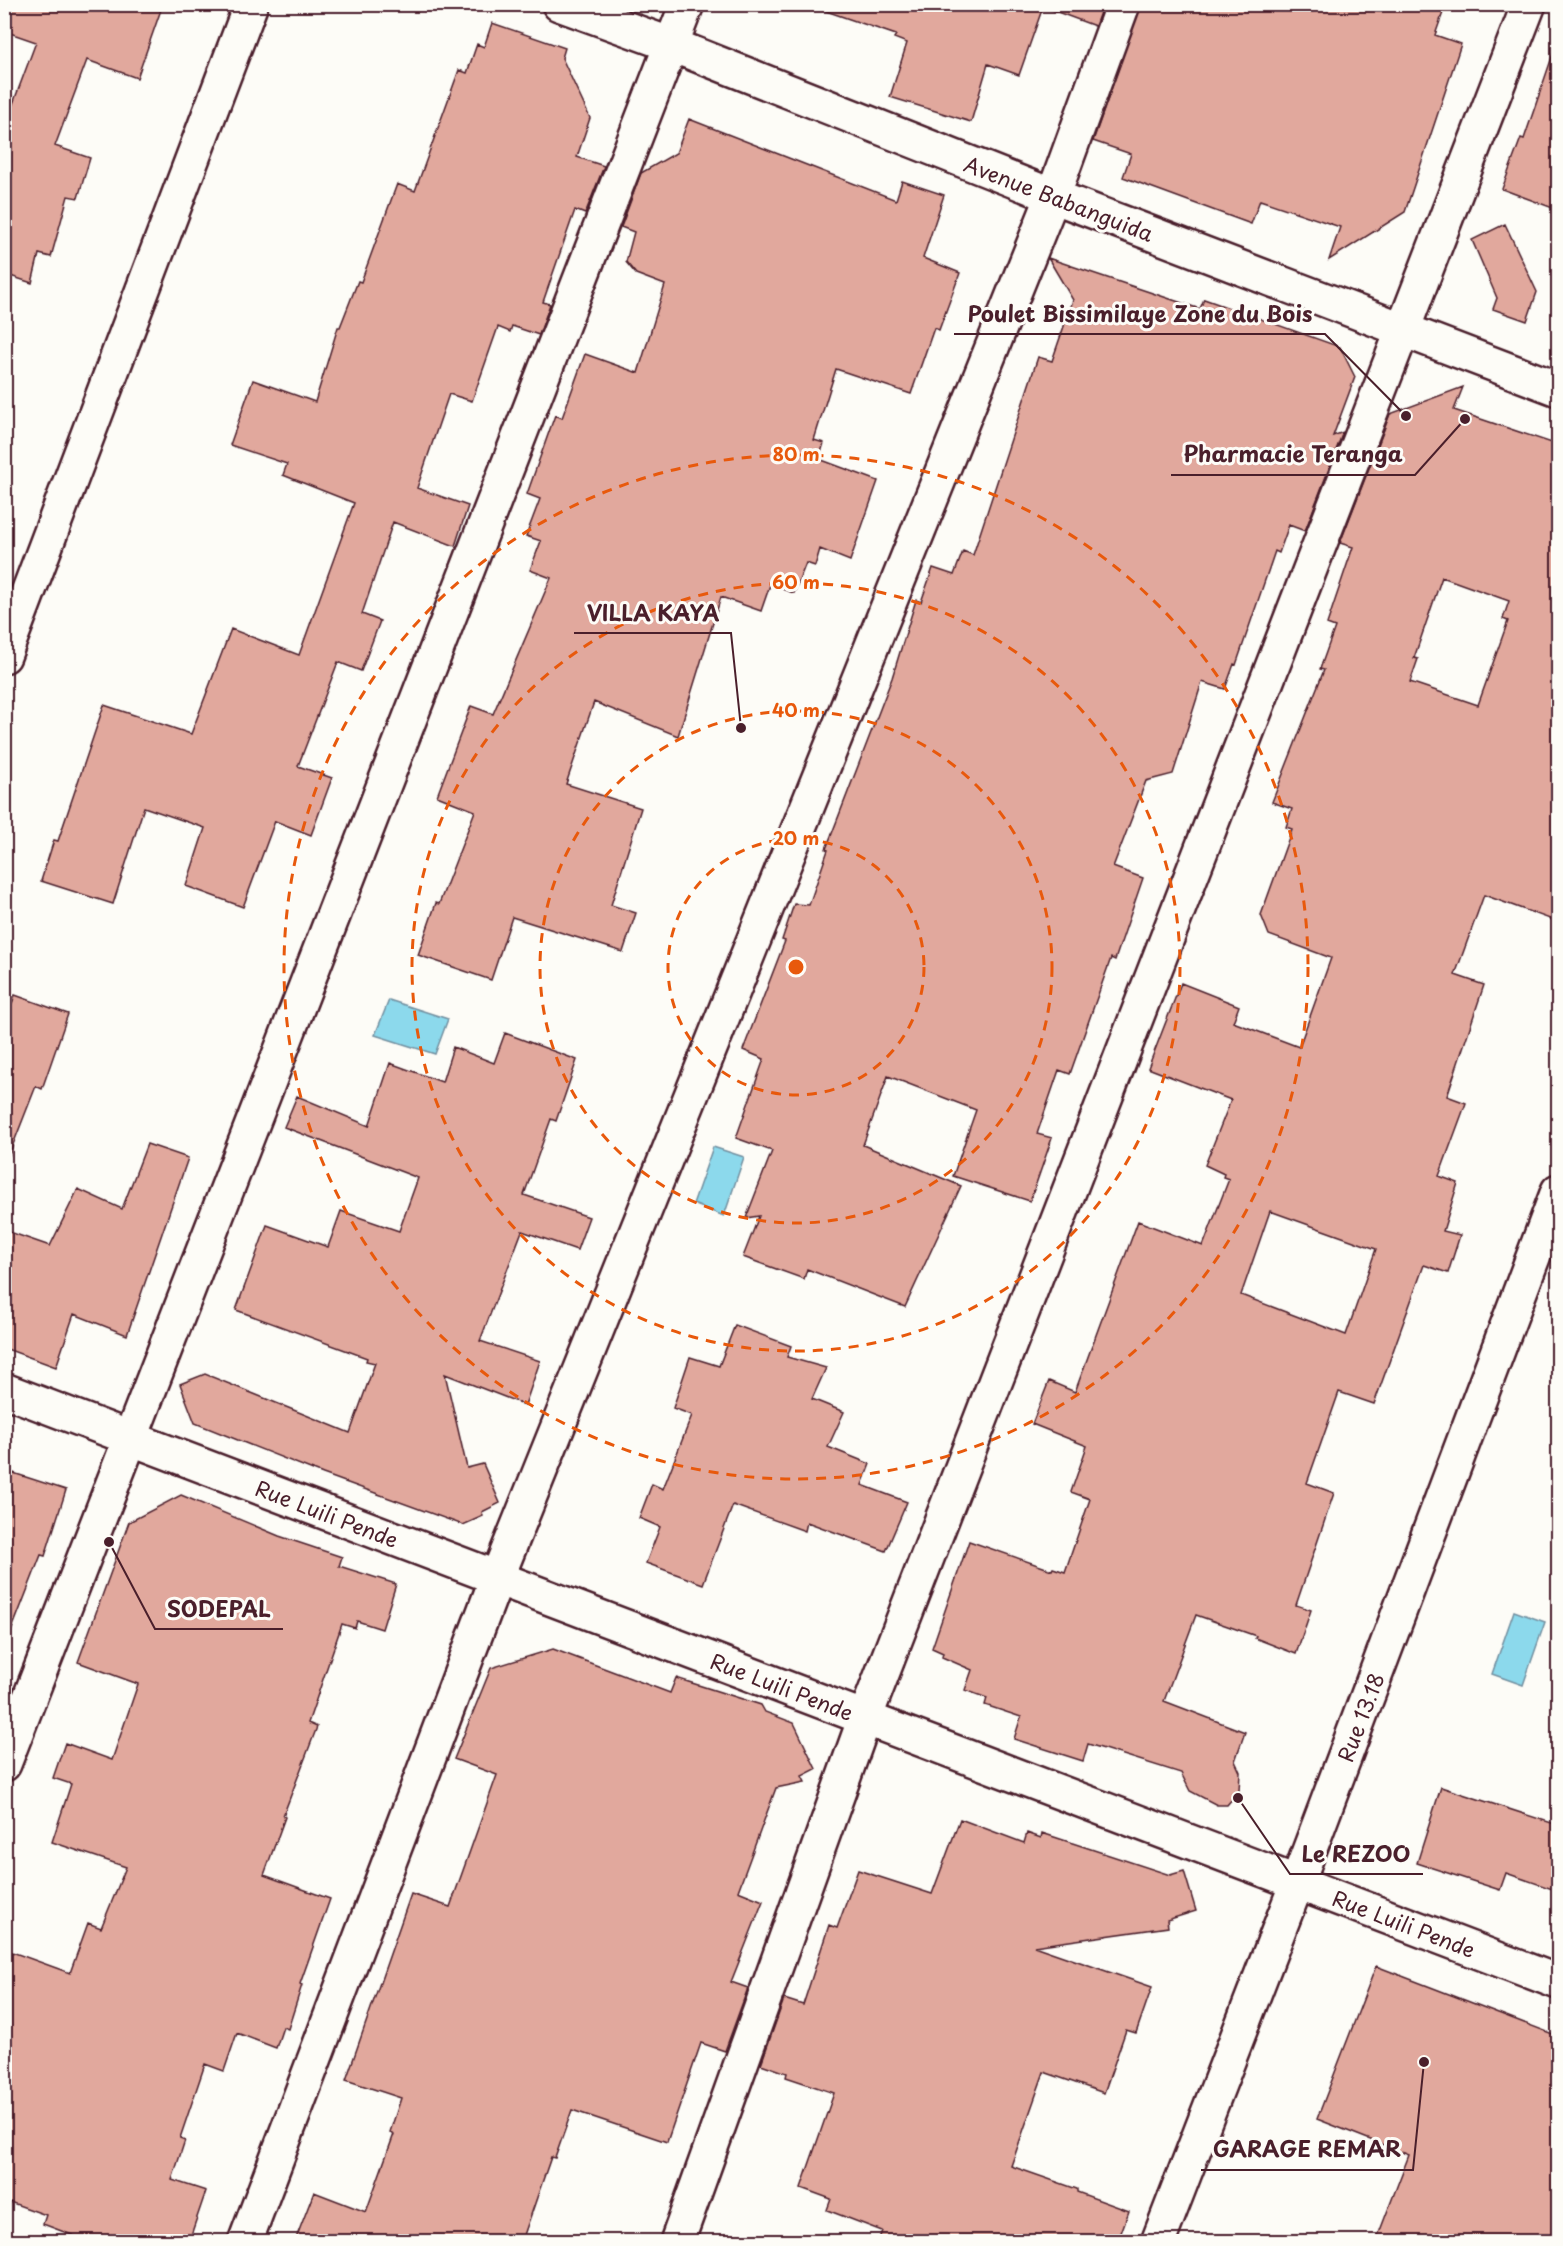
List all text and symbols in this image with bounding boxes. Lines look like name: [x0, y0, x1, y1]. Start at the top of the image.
street label: Avenue Babanguida: [960, 147, 1159, 249]
callout: Poulet Bissimilaye Zone du Bois: [954, 294, 1325, 334]
text: Poulet Bissimilaye Zone du Bois: [968, 296, 1312, 329]
callout: Pharmacie Teranga: [1171, 435, 1415, 475]
text: Pharmacie Teranga: [1183, 436, 1403, 469]
text: 80 m: [772, 440, 820, 467]
text: 60 m: [772, 568, 820, 595]
callout: VILLA KAYA: [574, 593, 731, 633]
text: VILLA KAYA: [587, 595, 719, 628]
text: 40 m: [772, 696, 820, 723]
text: 20 m: [773, 824, 819, 851]
centre of rings: [786, 957, 806, 977]
street label: Rue Luili Pende: [251, 1471, 403, 1555]
callout: SODEPAL: [155, 1589, 283, 1629]
text: SODEPAL: [167, 1591, 271, 1624]
street label: Rue Luili Pende: [706, 1644, 858, 1728]
street label: Rue 13.18: [1328, 1668, 1392, 1766]
callout: Le REZOO: [1290, 1834, 1423, 1874]
text: Le REZOO: [1302, 1836, 1410, 1869]
street label: Rue Luili Pende: [1328, 1881, 1480, 1965]
callout: GARAGE REMAR: [1201, 2130, 1413, 2170]
text: GARAGE REMAR: [1213, 2131, 1401, 2164]

